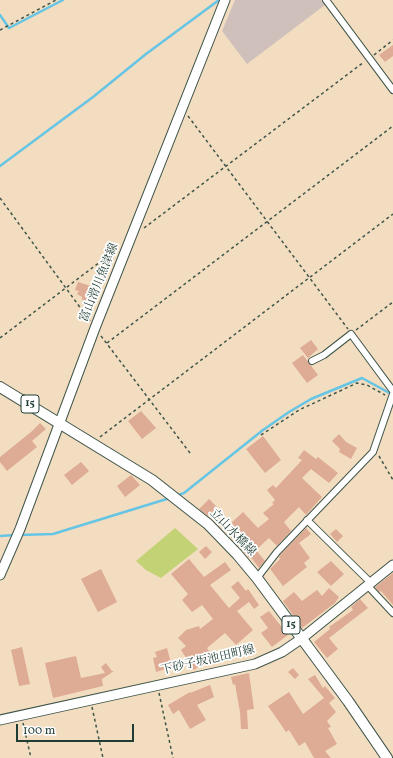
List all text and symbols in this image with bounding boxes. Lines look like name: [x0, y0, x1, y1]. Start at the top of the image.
street label: 富山滑川魚津線: [78, 241, 122, 325]
road number: 15: [21, 395, 39, 413]
street label: 立山水橋線: [206, 506, 258, 560]
road number: 15: [282, 616, 300, 634]
street label: 下砂子坂池田町線: [160, 643, 256, 679]
scale bar: [18, 716, 136, 742]
text: 100 m: [23, 723, 55, 739]

